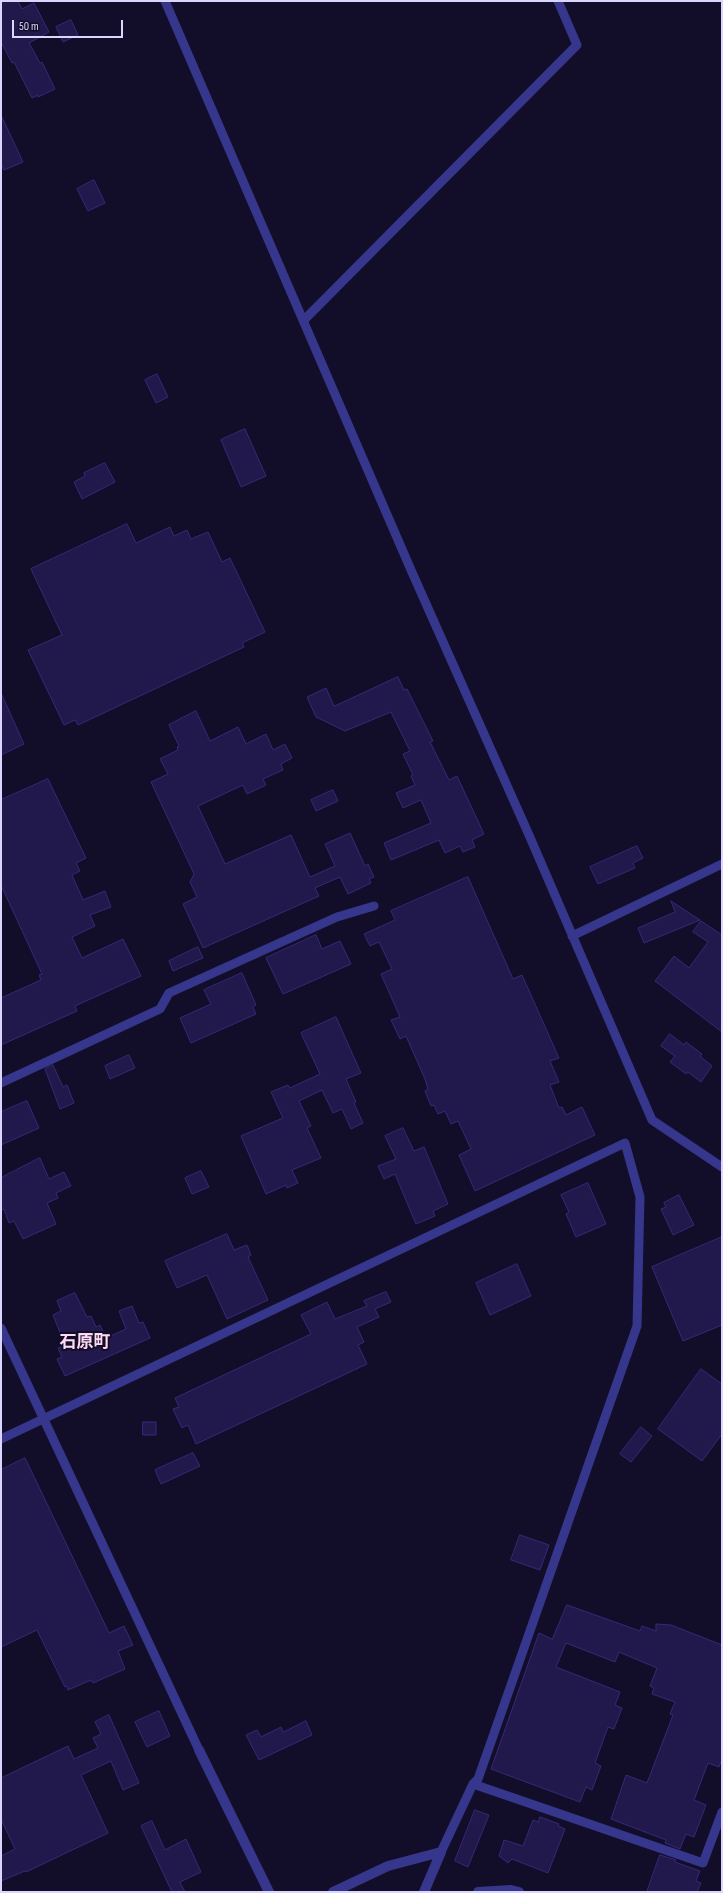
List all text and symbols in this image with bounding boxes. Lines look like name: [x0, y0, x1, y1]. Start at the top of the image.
scale bar: [14, 12, 125, 38]
text: 50 m: [19, 19, 39, 34]
district label: 石原町: [60, 1333, 110, 1353]

